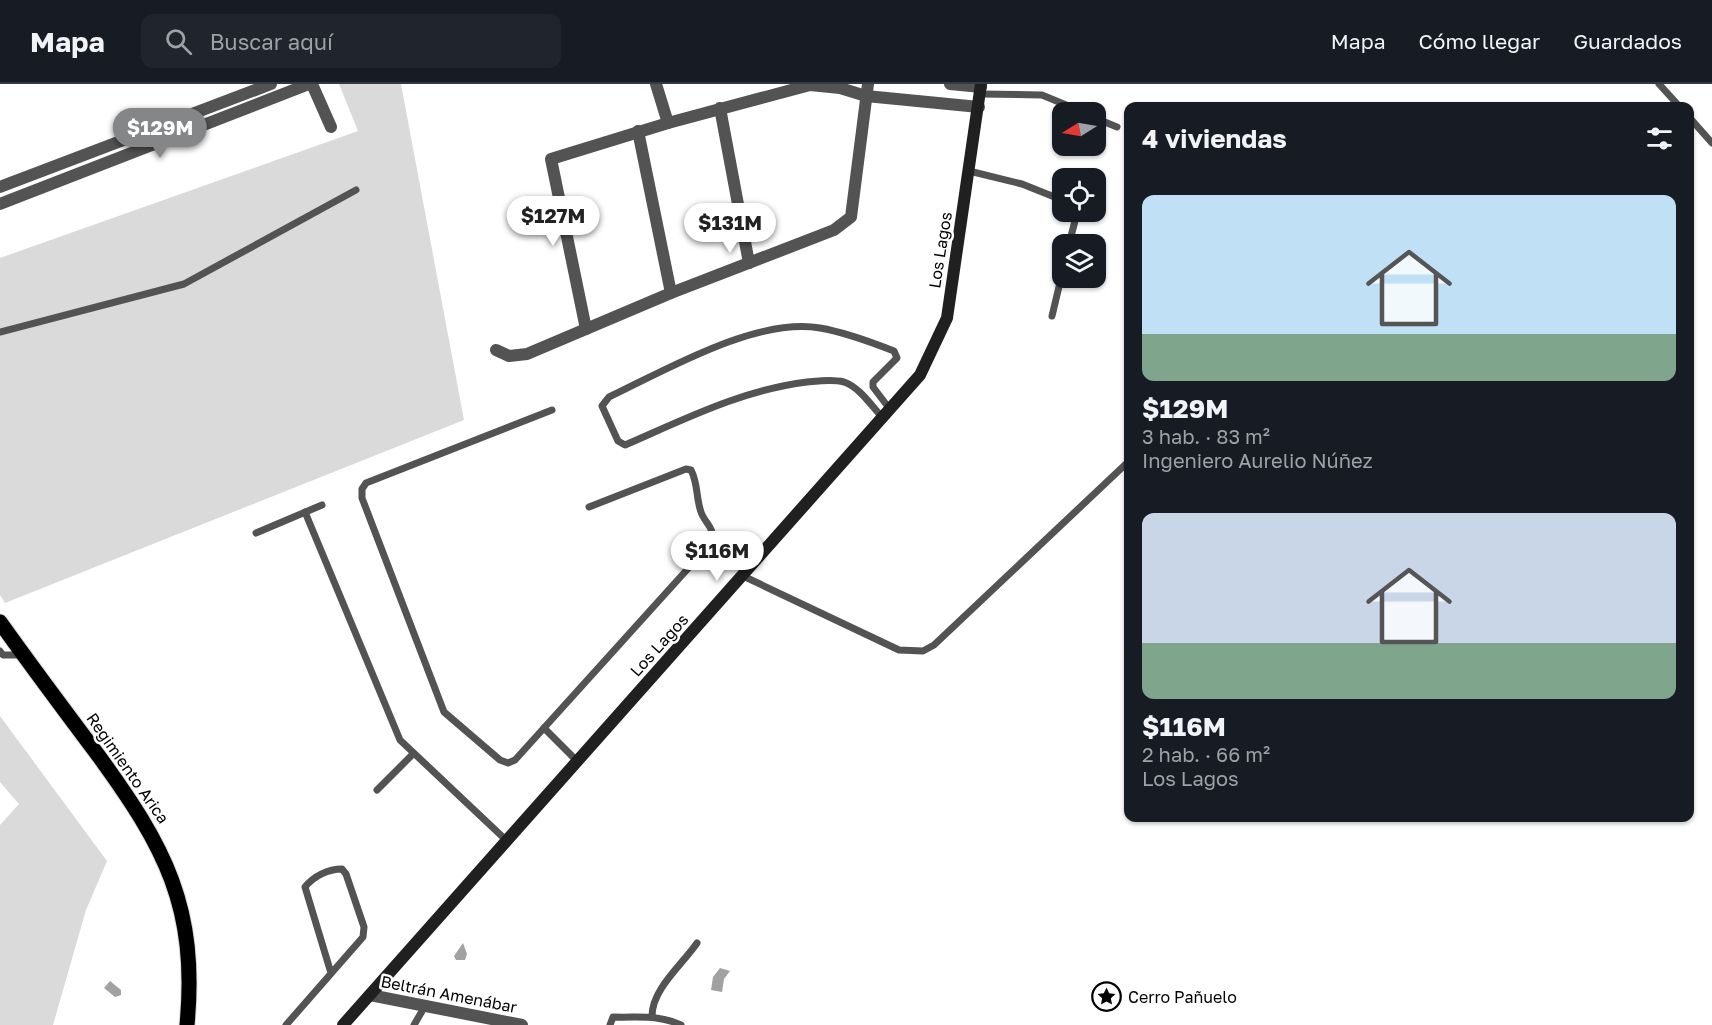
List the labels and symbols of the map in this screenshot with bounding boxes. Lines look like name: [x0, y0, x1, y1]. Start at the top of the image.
north arrow: [1052, 102, 1106, 156]
pin: $129M: [118, 108, 202, 159]
pin: $127M: [511, 196, 595, 247]
pin: $131M: [688, 203, 772, 254]
street label: Los Lagos: [924, 210, 956, 290]
pin: $116M: [675, 531, 759, 582]
street label: Los Lagos: [626, 610, 692, 680]
street label: Regimiento Arica: [82, 709, 174, 827]
street label: Beltrán Amenábar: [379, 971, 519, 1017]
place icon: Cerro Pañuelo: [1091, 981, 1123, 1013]
place label: Cerro Pañuelo: [1128, 987, 1237, 1007]

